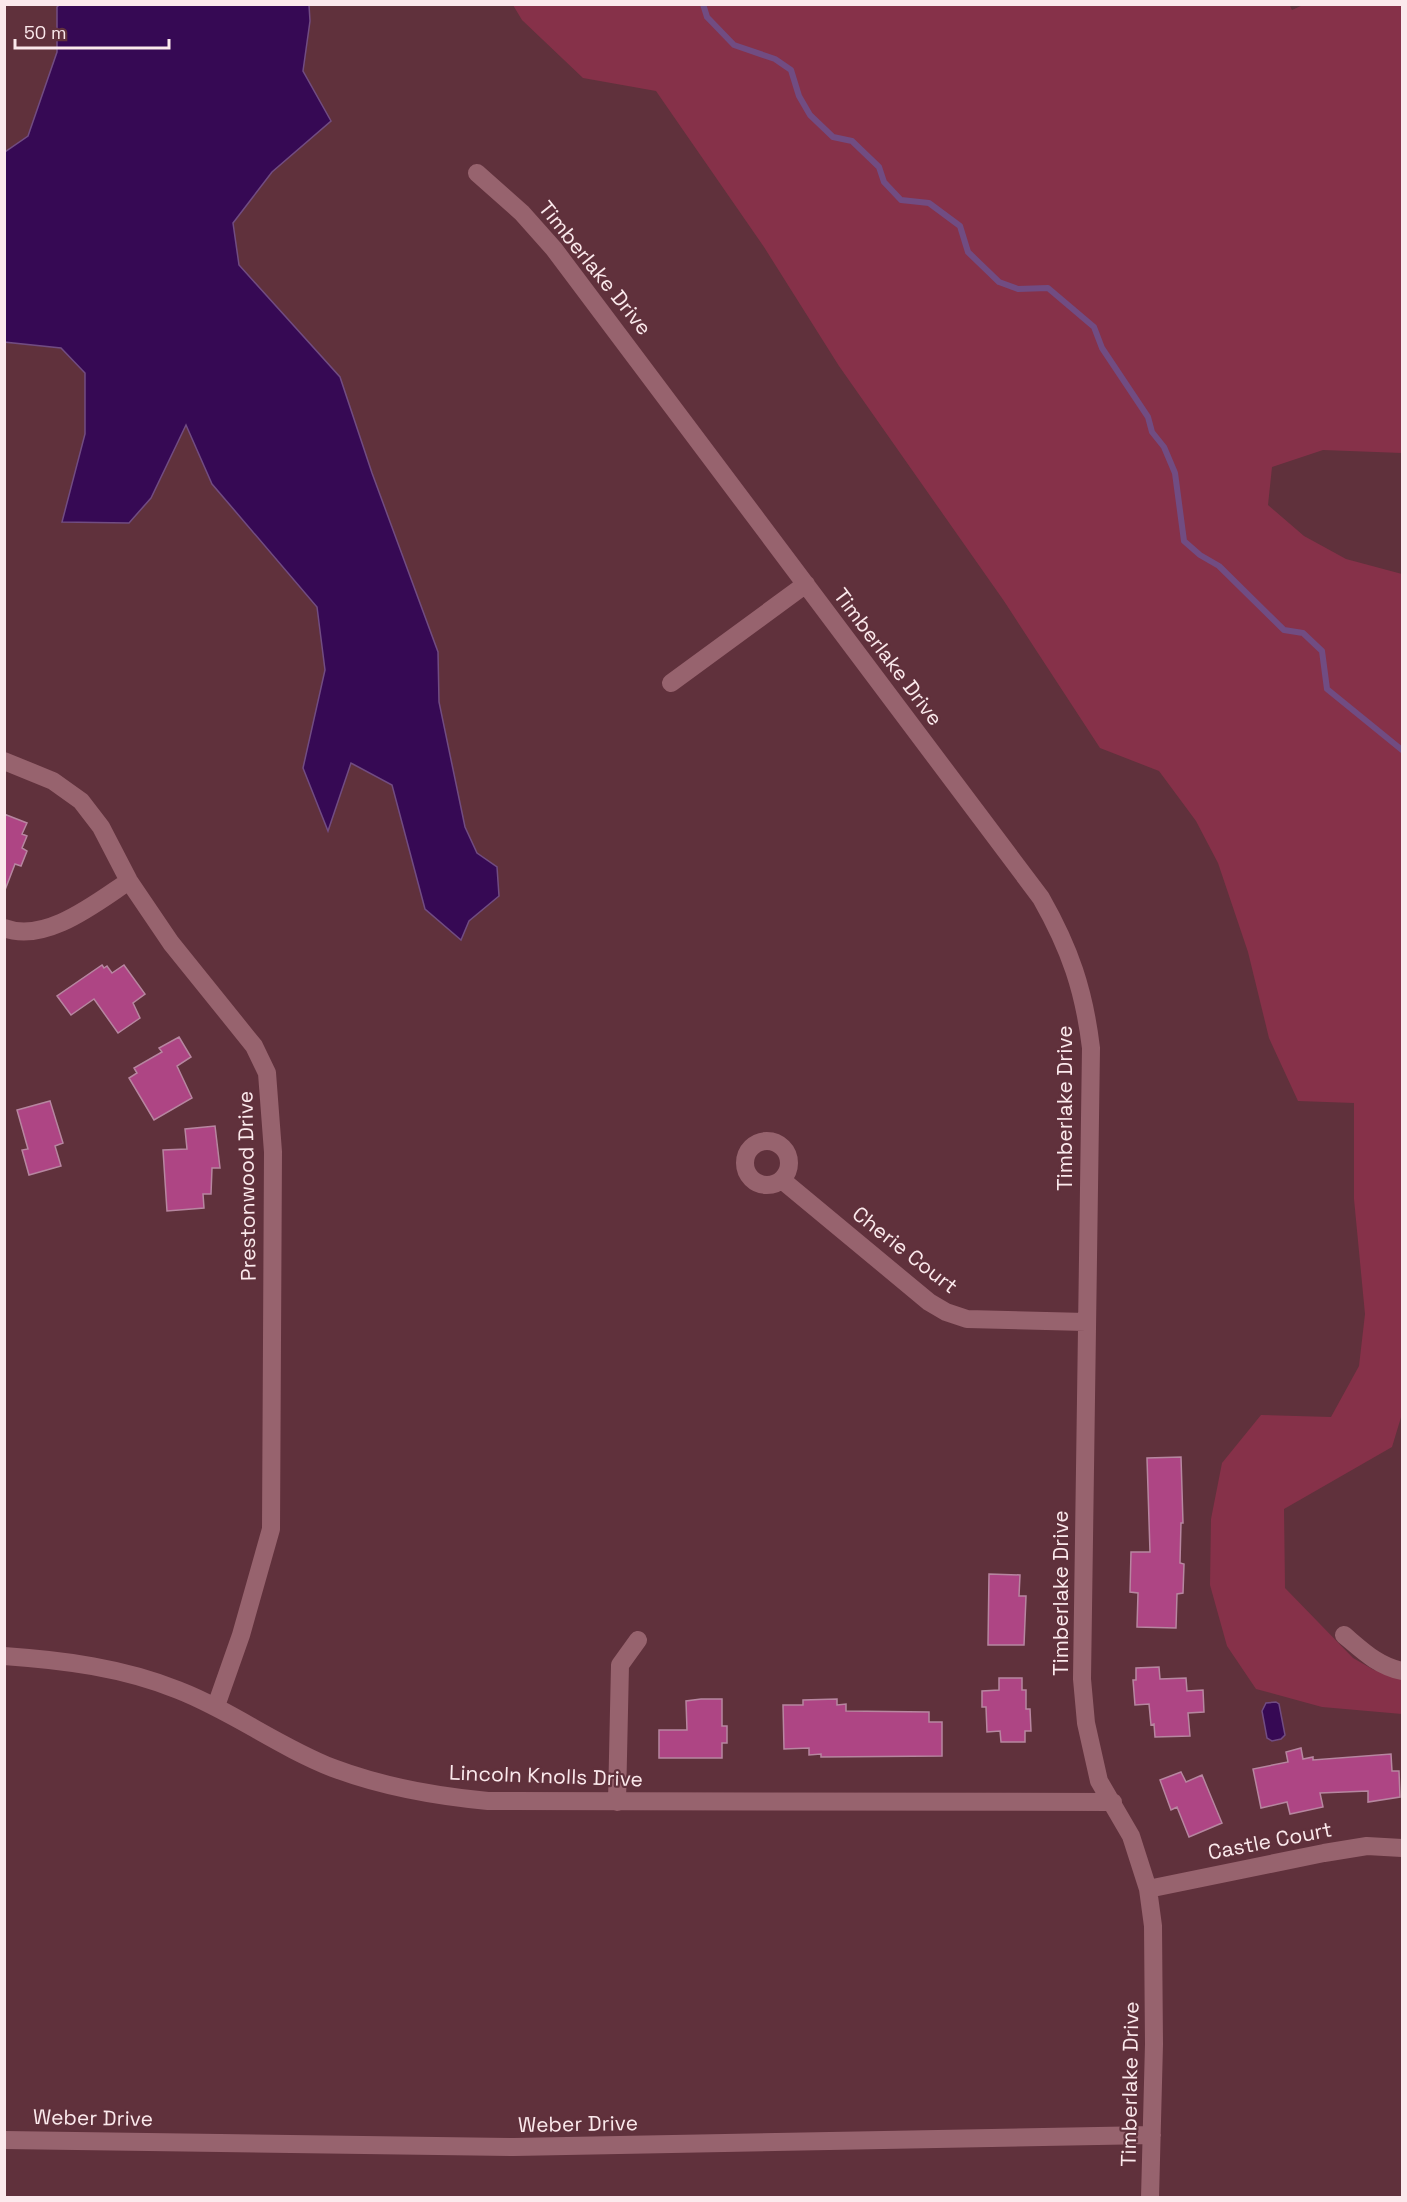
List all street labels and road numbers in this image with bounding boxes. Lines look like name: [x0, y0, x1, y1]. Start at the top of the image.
street label: Timberlake Drive: [533, 195, 658, 340]
street label: Timberlake Drive: [828, 583, 949, 731]
street label: Timberlake Drive: [1051, 1025, 1078, 1191]
street label: Prestonwood Drive: [231, 1091, 262, 1281]
street label: Cherie Court: [847, 1200, 963, 1299]
street label: Timberlake Drive: [1047, 1510, 1074, 1676]
street label: Lincoln Knolls Drive: [449, 1759, 644, 1792]
street label: Castle Court: [1206, 1815, 1334, 1866]
street label: Timberlake Drive: [1115, 2001, 1144, 2167]
street label: Weber Drive: [33, 2103, 153, 2132]
street label: Weber Drive: [518, 2109, 638, 2138]

